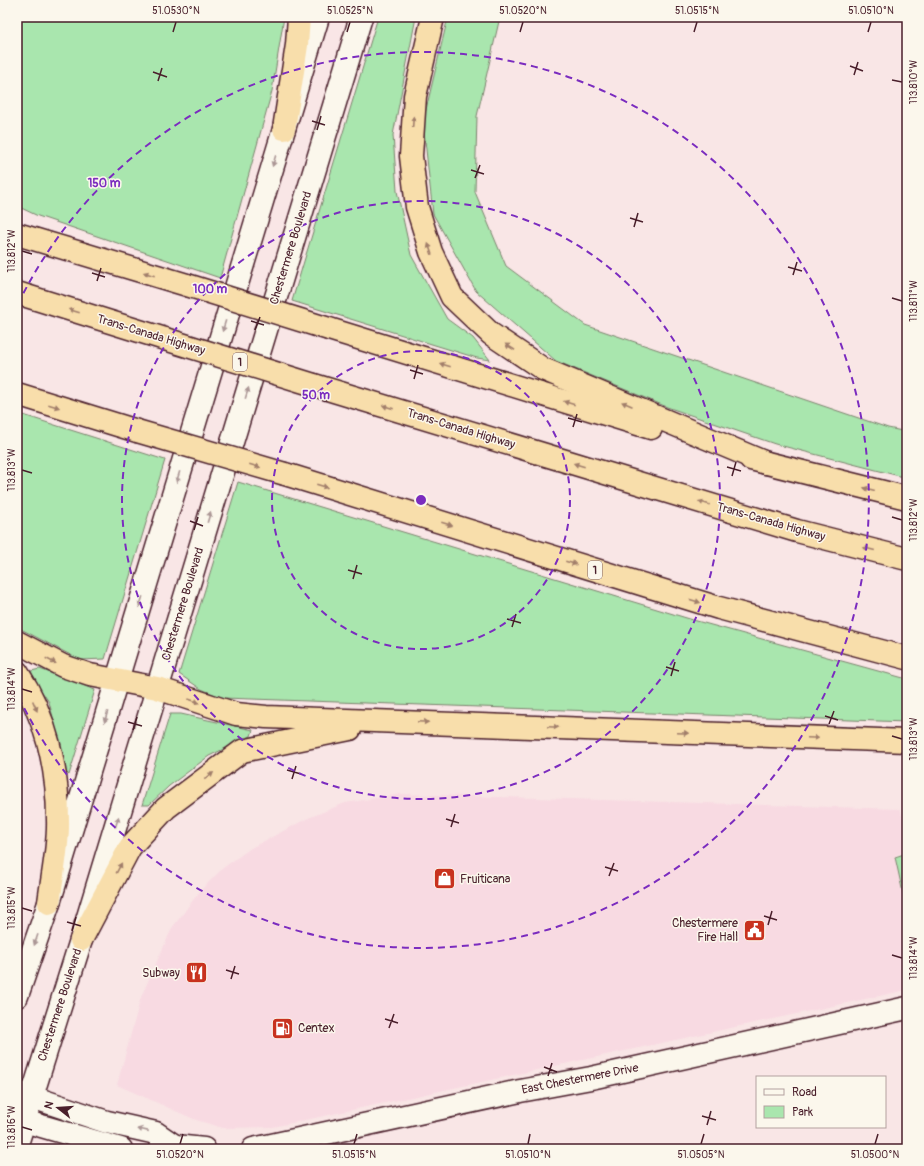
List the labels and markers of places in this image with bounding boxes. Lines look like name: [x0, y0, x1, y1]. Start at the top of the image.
centre of rings: [414, 493, 428, 507]
shop icon: Fruiticana: [432, 866, 458, 892]
place label: Fruiticana: [460, 872, 511, 887]
place label: Chestermere Fire Hall: [672, 916, 738, 945]
public building icon: Chestermere Fire Hall: [741, 917, 767, 943]
restaurant icon: Subway: [183, 960, 209, 986]
place label: Subway: [142, 966, 180, 981]
fuel station icon: Centex: [269, 1015, 295, 1041]
place label: Centex: [298, 1021, 335, 1036]

